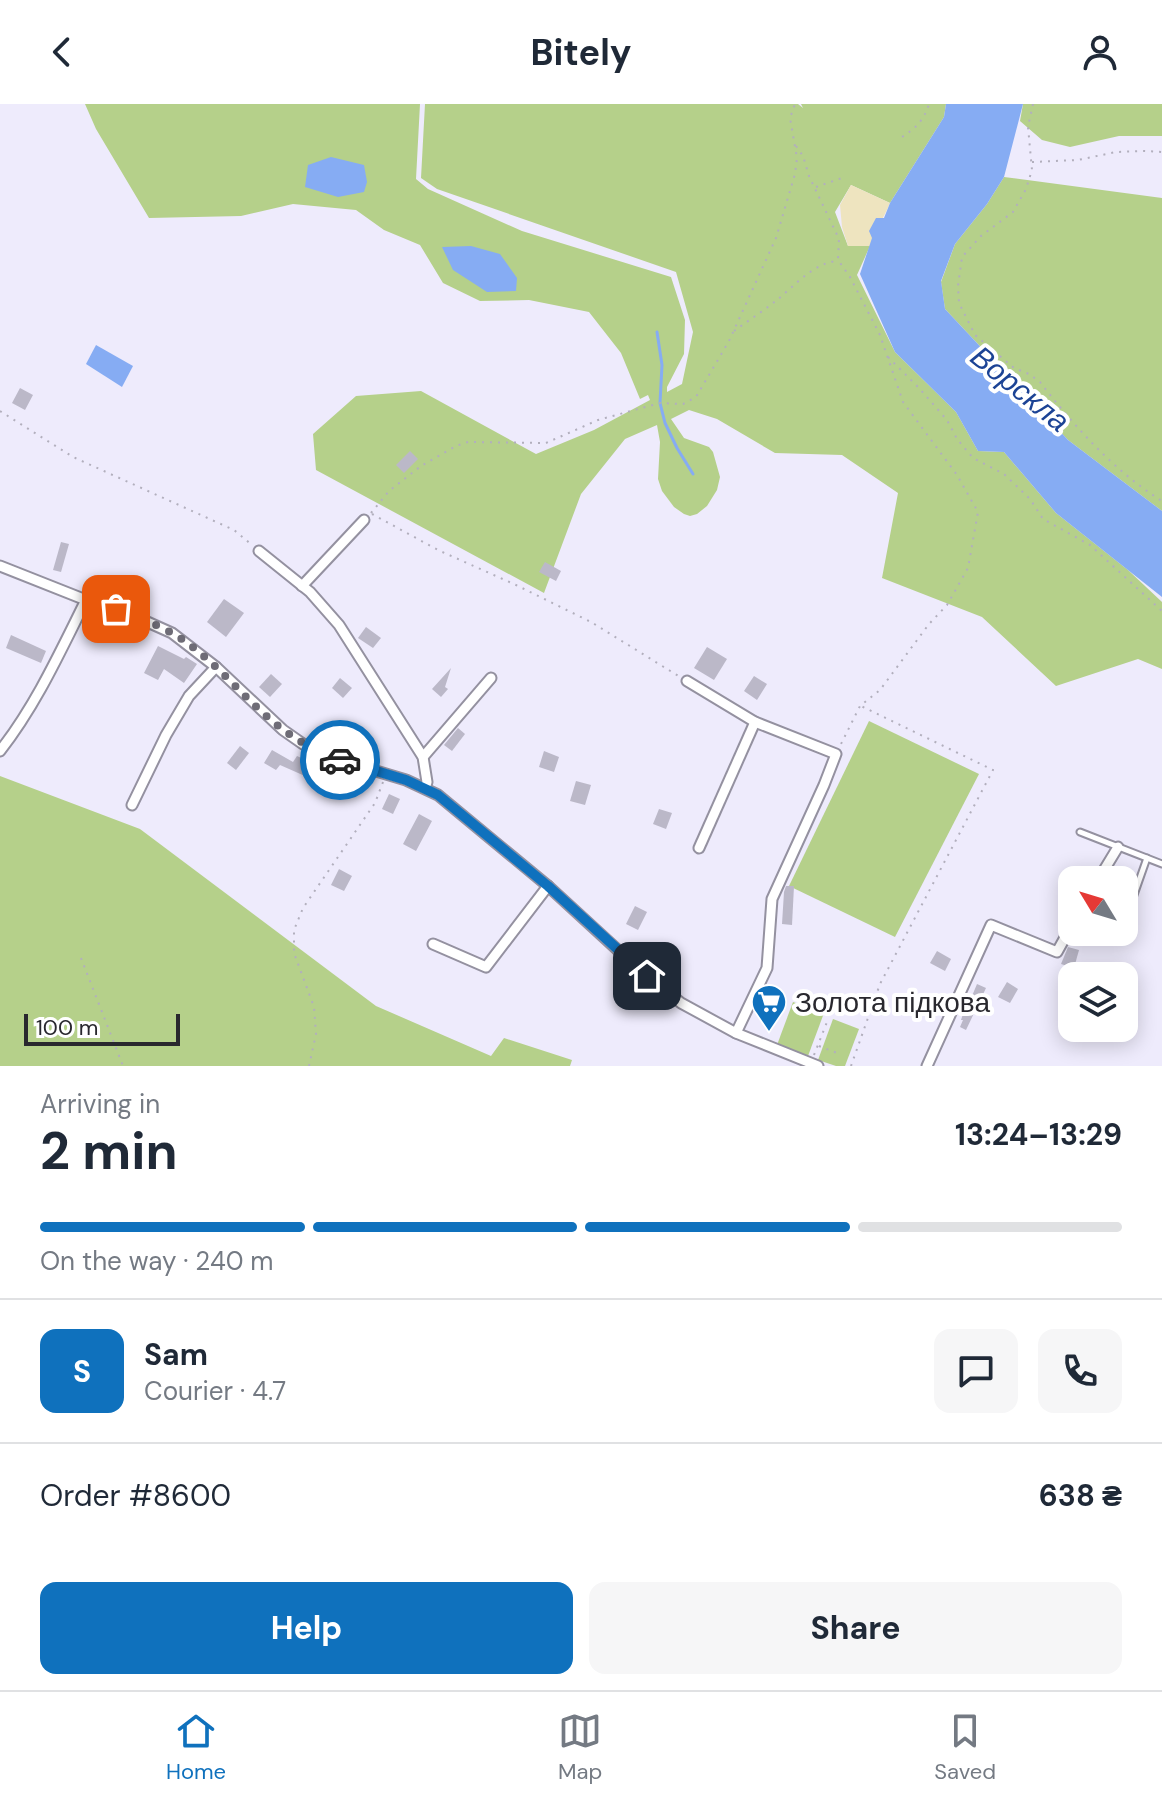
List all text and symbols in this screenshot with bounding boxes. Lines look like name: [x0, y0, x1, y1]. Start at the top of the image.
text: Bitely: [531, 29, 632, 76]
icon: back: [40, 30, 84, 74]
icon: person: [1078, 30, 1122, 74]
water label: Ворскла: [963, 337, 1078, 440]
pin: [82, 575, 150, 643]
icon: bag: [94, 587, 138, 631]
courier: [300, 720, 380, 800]
icon: car: [318, 738, 362, 782]
north arrow: [1058, 866, 1138, 946]
map controls: [1058, 866, 1138, 1042]
pin: [613, 942, 681, 1010]
icon: home: [625, 954, 669, 998]
button: layers: [1058, 962, 1138, 1042]
supermarket icon: Золота підкова: [750, 983, 788, 1033]
place label: Золота підкова: [795, 984, 990, 1021]
scale bar: [24, 1010, 180, 1046]
text: 100 m: [36, 1013, 98, 1042]
text: Arriving in: [40, 1087, 160, 1121]
text: 13:24–13:29: [955, 1115, 1122, 1154]
text: 2 min: [40, 1117, 178, 1185]
text: On the way · 240 m: [40, 1244, 274, 1278]
button: chat: [934, 1329, 1018, 1413]
button: phone: [1038, 1329, 1122, 1413]
text: Sam: [144, 1335, 208, 1374]
text: S: [73, 1352, 91, 1391]
text: Courier · 4.7: [144, 1374, 286, 1408]
text: Order #8600: [40, 1476, 231, 1515]
text: 638 ₴: [1039, 1476, 1122, 1515]
button: Help: [40, 1582, 573, 1674]
button: Share: [589, 1582, 1122, 1674]
tab: Home: [166, 1709, 226, 1786]
tab: Map: [558, 1709, 602, 1786]
tab: Saved: [934, 1709, 996, 1786]

